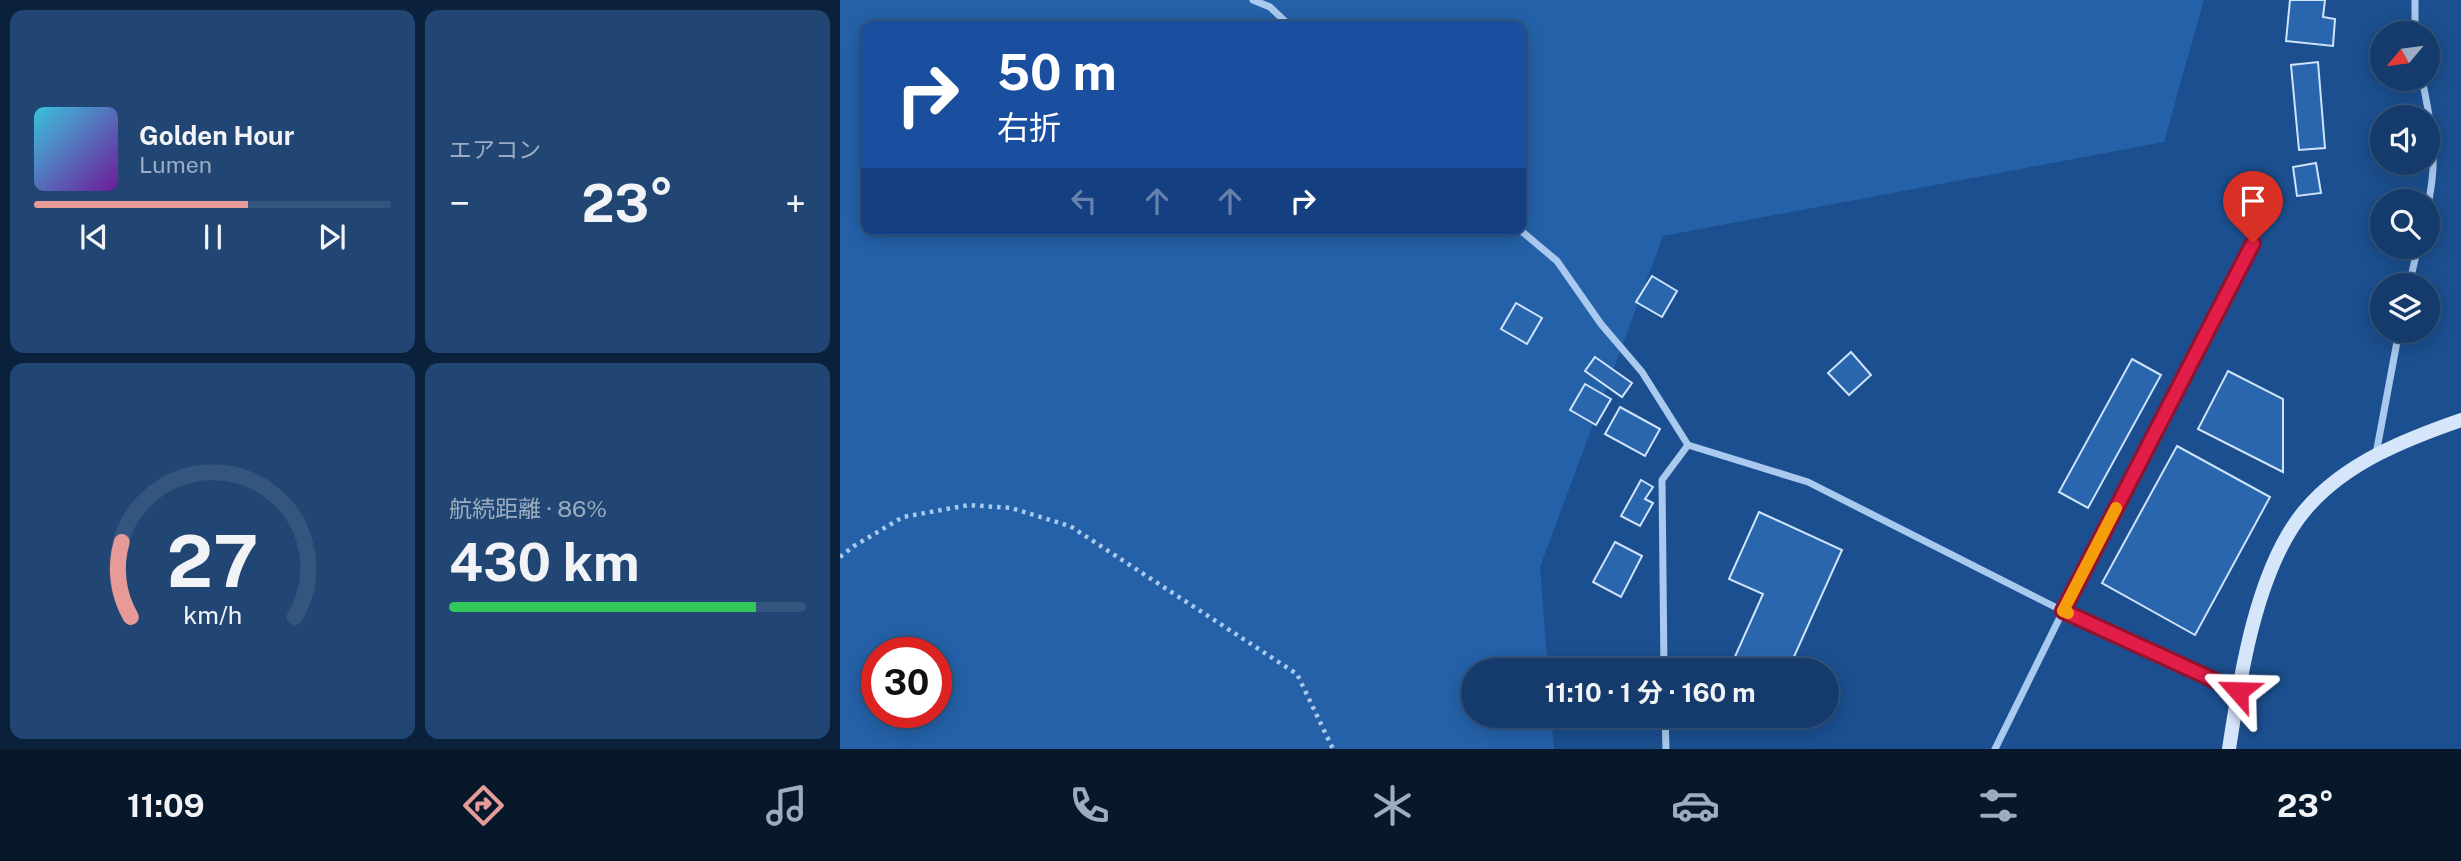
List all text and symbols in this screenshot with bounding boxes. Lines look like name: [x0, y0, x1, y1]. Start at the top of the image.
north arrow: [2370, 21, 2440, 91]
map controls: [2370, 21, 2440, 343]
text: 50 m: [997, 43, 1117, 101]
icon: right: [882, 49, 973, 140]
button: sound: [2370, 105, 2440, 175]
text: 右折: [997, 109, 1061, 146]
text: Golden Hour: [139, 120, 294, 151]
text: エアコン: [449, 136, 541, 163]
text: Lumen: [139, 151, 212, 178]
pin: [2223, 171, 2283, 243]
text: 23°: [581, 173, 674, 234]
text: −: [449, 181, 470, 226]
text: +: [785, 181, 806, 226]
icon: left: [1065, 182, 1103, 220]
icon: ahead: [1138, 182, 1176, 220]
icon: ahead: [1211, 182, 1249, 220]
icon: right: [1284, 182, 1322, 220]
icon: arrive: [2234, 182, 2272, 220]
button: search: [2370, 189, 2440, 259]
icon: previous: [75, 218, 113, 256]
icon: pause: [194, 218, 232, 256]
icon: next: [313, 218, 351, 256]
button: layers: [2370, 273, 2440, 343]
text: 航続距離 · 86%: [449, 495, 607, 522]
text: 27: [167, 518, 258, 603]
text: 430 km: [449, 532, 639, 593]
text: km/h: [183, 600, 242, 630]
speed limit sign: 30: [861, 637, 952, 728]
position arrow: [2201, 654, 2275, 728]
text: 11:10 · 1 分 · 160 m: [1544, 677, 1756, 708]
icon: directions: [459, 781, 508, 830]
icon: music: [762, 781, 811, 830]
icon: phone: [1065, 781, 1114, 830]
icon: climate: [1368, 781, 1417, 830]
icon: car: [1671, 781, 1720, 830]
icon: filters: [1974, 781, 2023, 830]
text: 11:09: [127, 787, 205, 824]
text: 23°: [2277, 787, 2334, 824]

